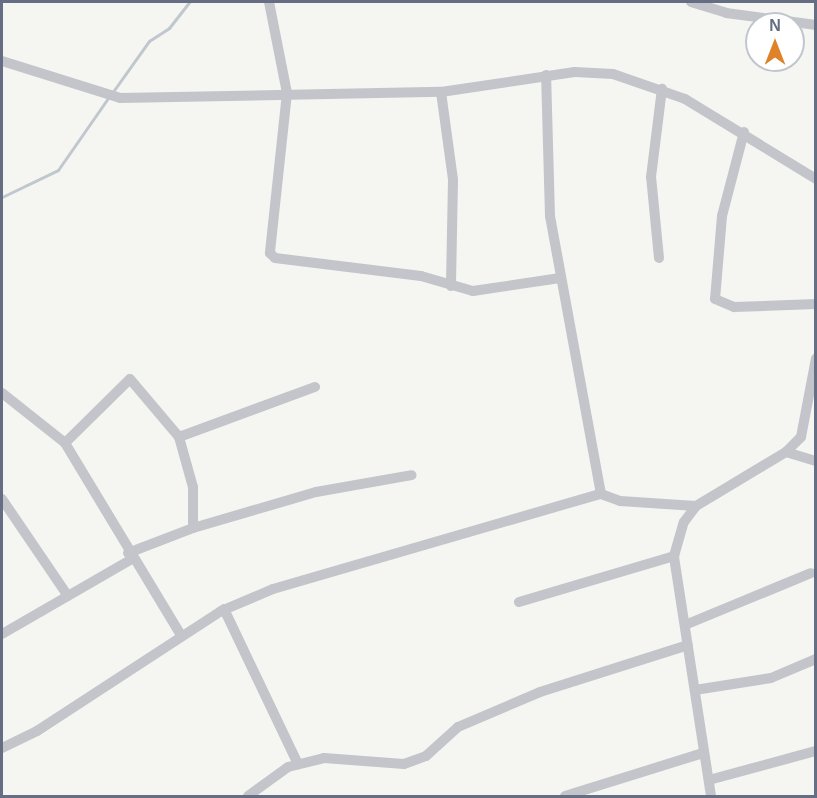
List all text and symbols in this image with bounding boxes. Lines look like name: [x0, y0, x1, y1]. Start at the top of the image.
north arrow: [745, 12, 805, 72]
text: N: [769, 17, 781, 34]

